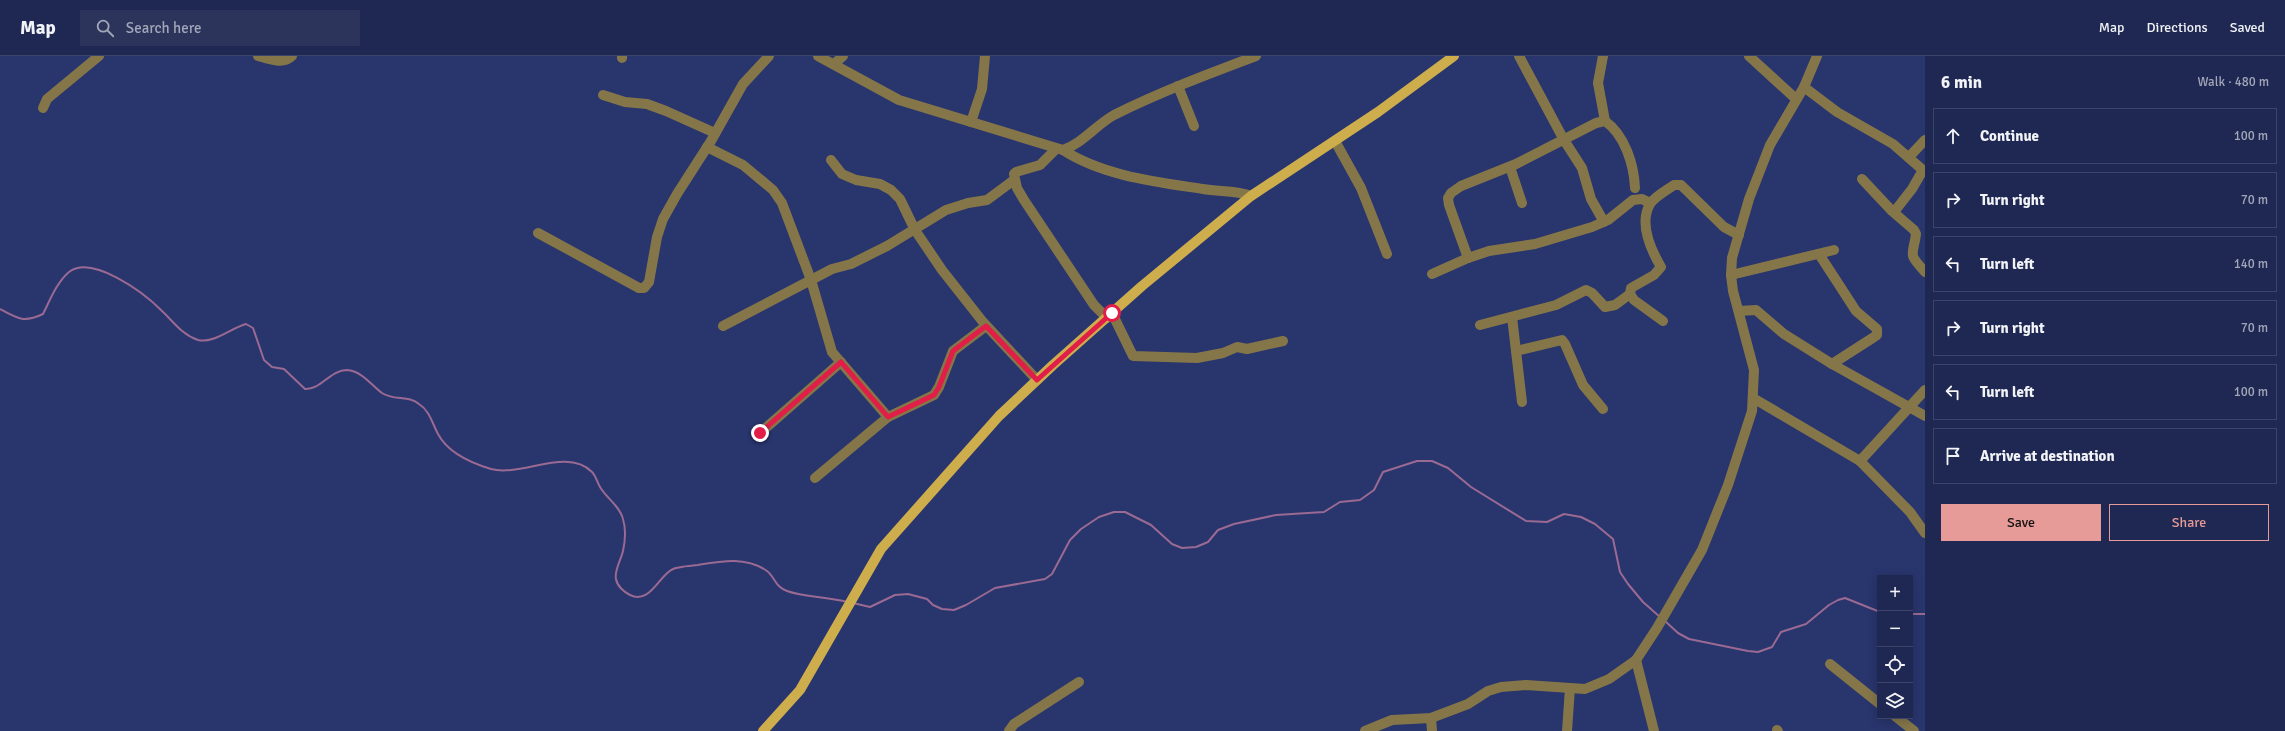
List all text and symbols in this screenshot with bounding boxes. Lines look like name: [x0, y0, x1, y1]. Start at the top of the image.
search box: [80, 10, 360, 46]
text: Map: [20, 16, 56, 40]
icon: search: [94, 17, 116, 39]
text: Search here: [126, 19, 201, 37]
text: Map: [2099, 19, 2125, 36]
text: Directions: [2147, 19, 2208, 36]
text: Saved: [2230, 19, 2265, 36]
text: 6 min: [1941, 72, 1982, 93]
text: Walk · 480 m: [2198, 74, 2269, 90]
icon: ahead: [1942, 125, 1964, 147]
text: Continue: [1980, 127, 2039, 145]
text: 100 m: [2234, 128, 2268, 144]
icon: right: [1942, 189, 1964, 211]
text: Turn right: [1980, 191, 2045, 209]
text: 70 m: [2241, 192, 2268, 208]
icon: left: [1942, 253, 1964, 275]
text: Turn left: [1980, 255, 2034, 273]
text: 140 m: [2234, 256, 2268, 272]
route start: [1103, 304, 1121, 322]
icon: right: [1942, 317, 1964, 339]
text: Turn right: [1980, 319, 2045, 337]
text: 70 m: [2241, 320, 2268, 336]
icon: left: [1942, 381, 1964, 403]
text: Turn left: [1980, 383, 2034, 401]
text: 100 m: [2234, 384, 2268, 400]
route end: [751, 424, 769, 442]
icon: arrive: [1942, 445, 1964, 467]
text: Arrive at destination: [1980, 447, 2115, 465]
button: Save: [1941, 504, 2101, 541]
button: Share: [2109, 504, 2269, 541]
map controls: [1877, 575, 1913, 719]
button: +: [1877, 575, 1913, 611]
button: −: [1877, 611, 1913, 647]
button: locate: [1877, 647, 1913, 683]
button: layers: [1877, 683, 1913, 719]

